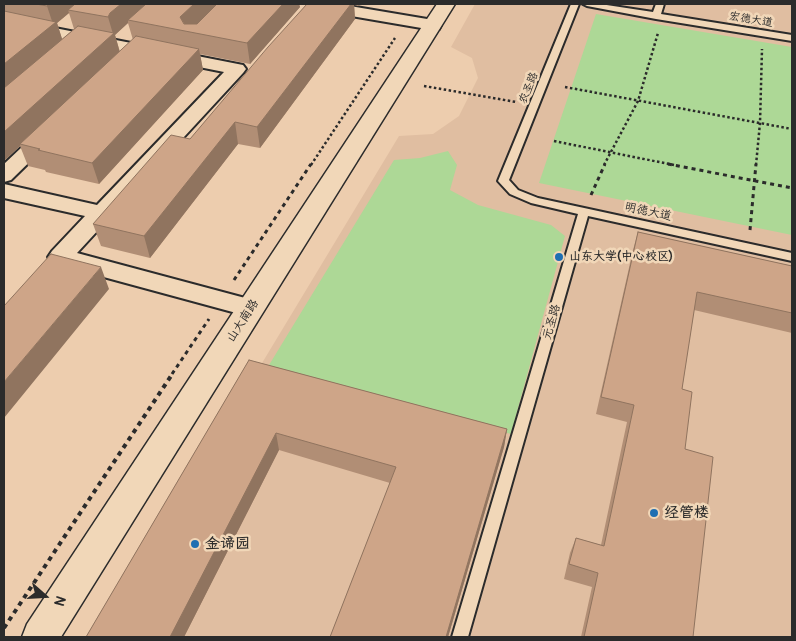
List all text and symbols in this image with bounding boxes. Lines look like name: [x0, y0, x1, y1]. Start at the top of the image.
street label: 宏德大道: [728, 10, 774, 30]
street label: 农圣路: [517, 70, 541, 106]
street label: 明德大道: [623, 200, 673, 224]
place label: 山东大学(中心校区): [569, 250, 673, 264]
marker: 山东大学(中心校区): [553, 251, 565, 263]
street label: 山大南路: [224, 297, 262, 345]
street label: 元圣路: [540, 303, 564, 341]
place label: 经管楼: [664, 504, 709, 522]
marker: 经管楼: [648, 507, 660, 519]
place label: 金谛园: [205, 535, 250, 553]
marker: 金谛园: [189, 538, 201, 550]
north arrow: [20, 571, 70, 621]
text: N: [50, 594, 69, 608]

